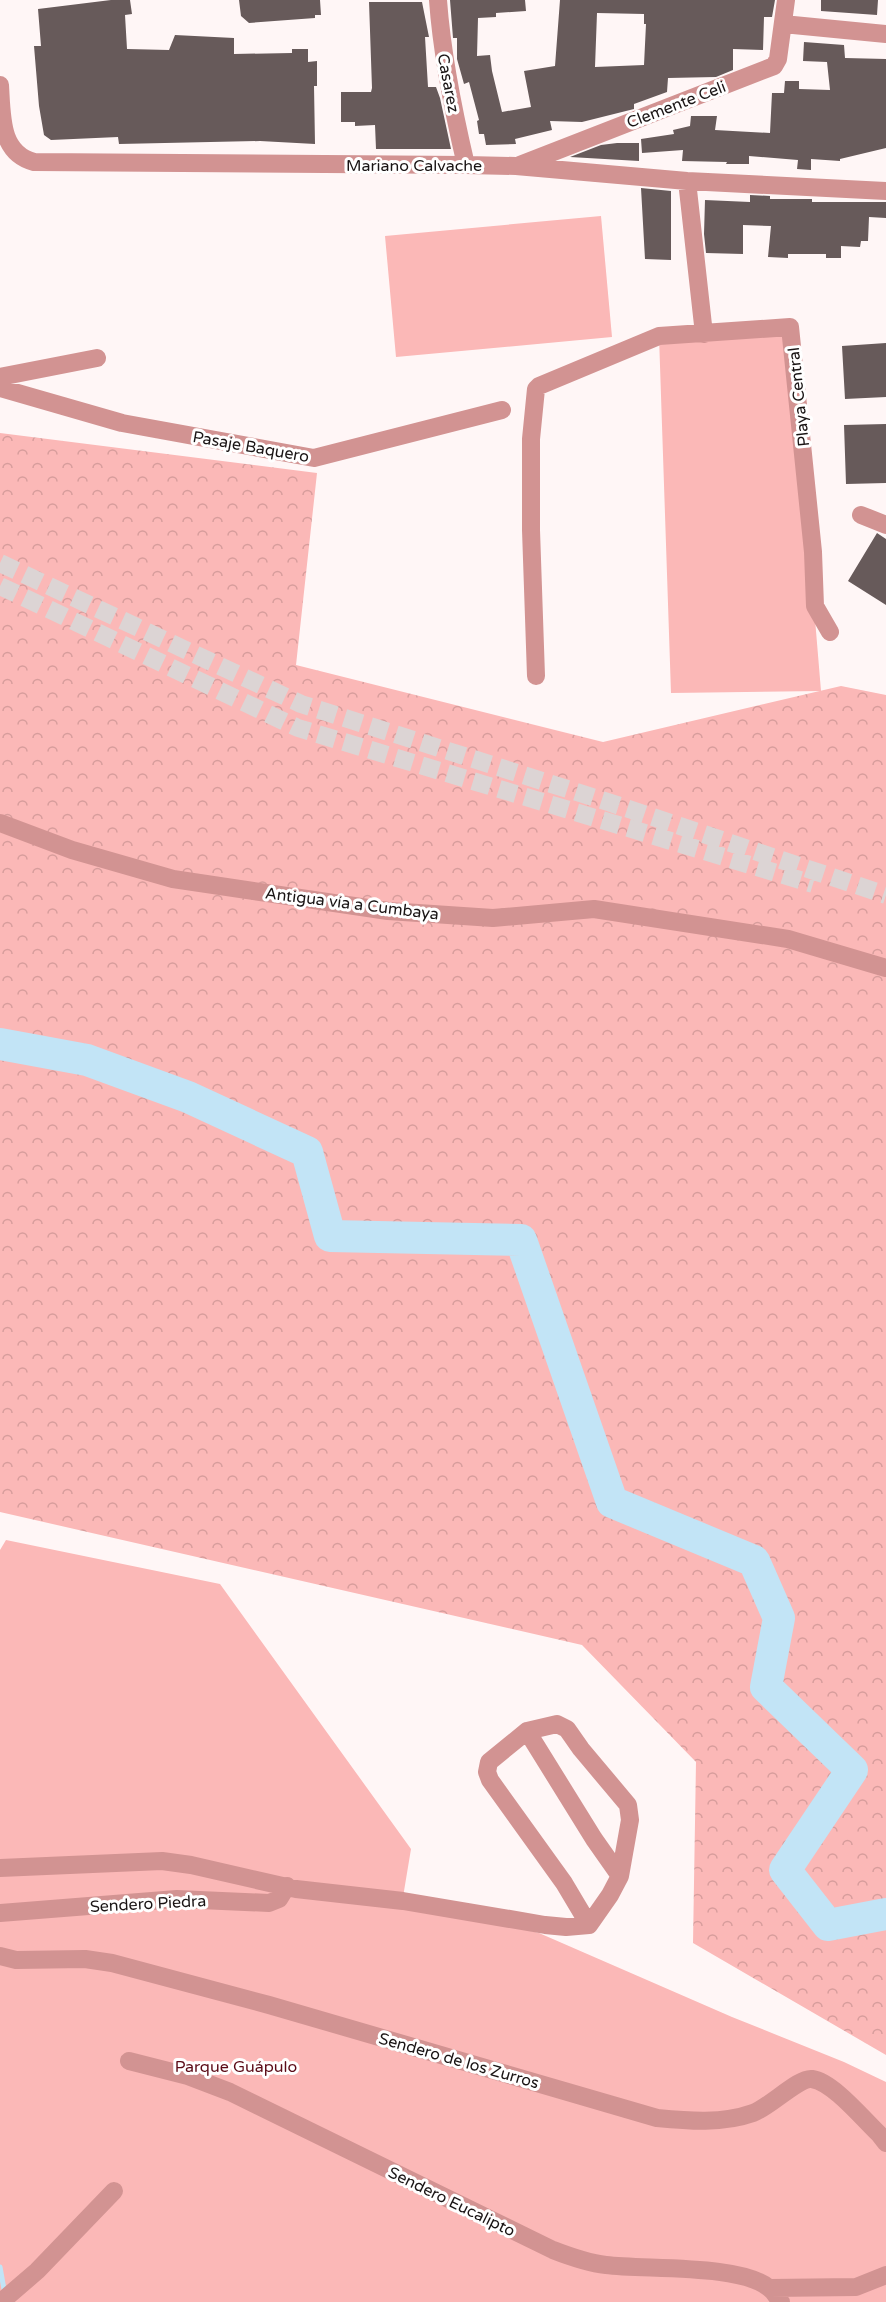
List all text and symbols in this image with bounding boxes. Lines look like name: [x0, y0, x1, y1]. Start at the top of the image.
street label: Casarez: [433, 52, 464, 114]
street label: Clemente Celi: [624, 77, 729, 133]
street label: Mariano Calvache: [346, 156, 482, 176]
street label: Playa Central: [784, 346, 814, 448]
street label: Pasaje Baquero: [191, 427, 311, 467]
street label: Antigua vía a Cumbaya: [264, 883, 440, 925]
street label: Sendero Piedra: [89, 1891, 207, 1917]
street label: Sendero de los Zurros: [376, 2028, 541, 2093]
park label: Parque Guápulo: [175, 2057, 297, 2077]
street label: Sendero Eucalipto: [385, 2163, 518, 2241]

